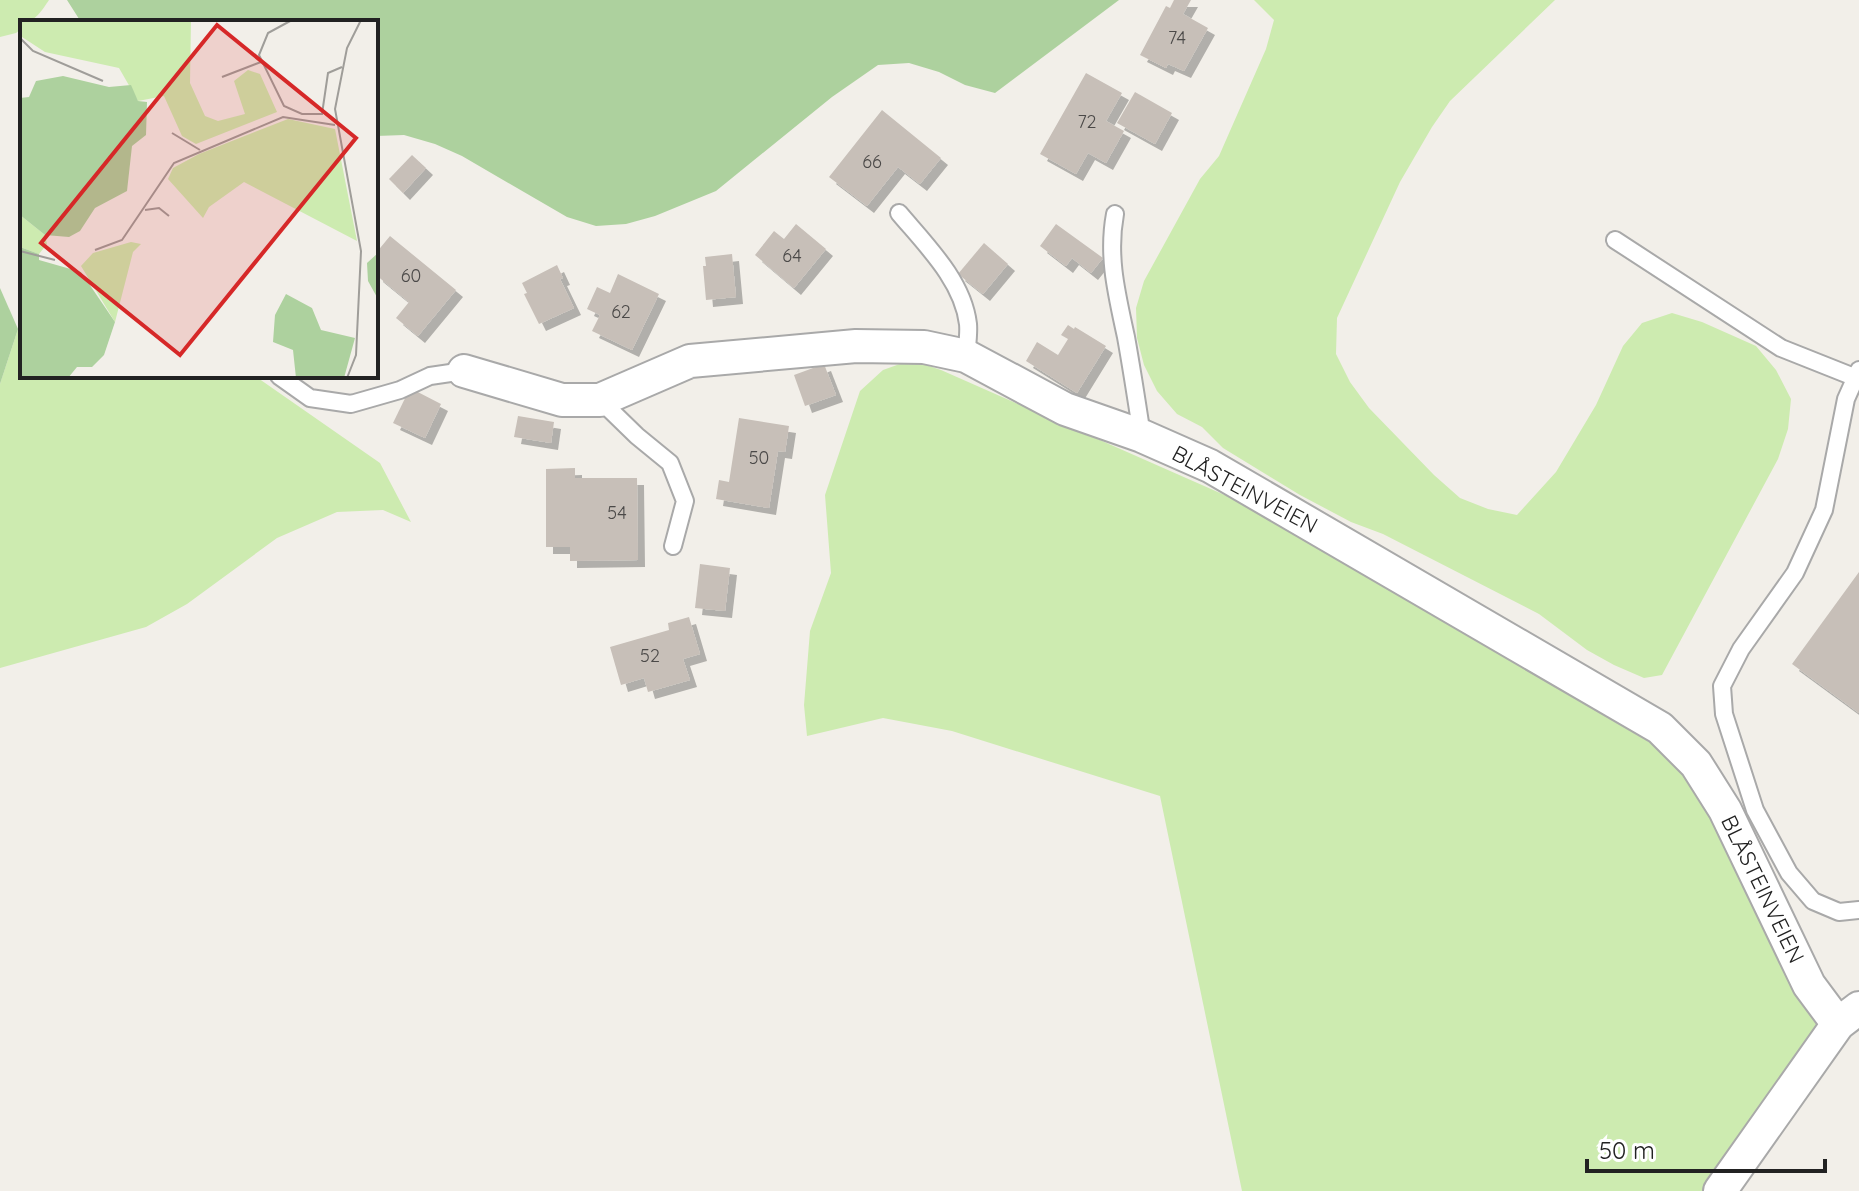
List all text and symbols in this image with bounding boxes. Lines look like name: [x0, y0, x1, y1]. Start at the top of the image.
inset map: [20, 20, 378, 378]
house number: 74: [1168, 26, 1186, 49]
house number: 72: [1077, 110, 1097, 133]
house number: 66: [862, 150, 882, 173]
house number: 64: [782, 244, 802, 267]
house number: 60: [401, 264, 421, 287]
house number: 62: [611, 300, 631, 323]
street label: BLÅSTEINVEIEN: [1167, 439, 1323, 539]
house number: 50: [749, 446, 769, 469]
house number: 54: [607, 501, 627, 524]
house number: 52: [640, 644, 660, 667]
street label: BLÅSTEINVEIEN: [1715, 810, 1811, 968]
scale bar: [1587, 1123, 1825, 1173]
text: 50 m: [1599, 1135, 1655, 1165]

